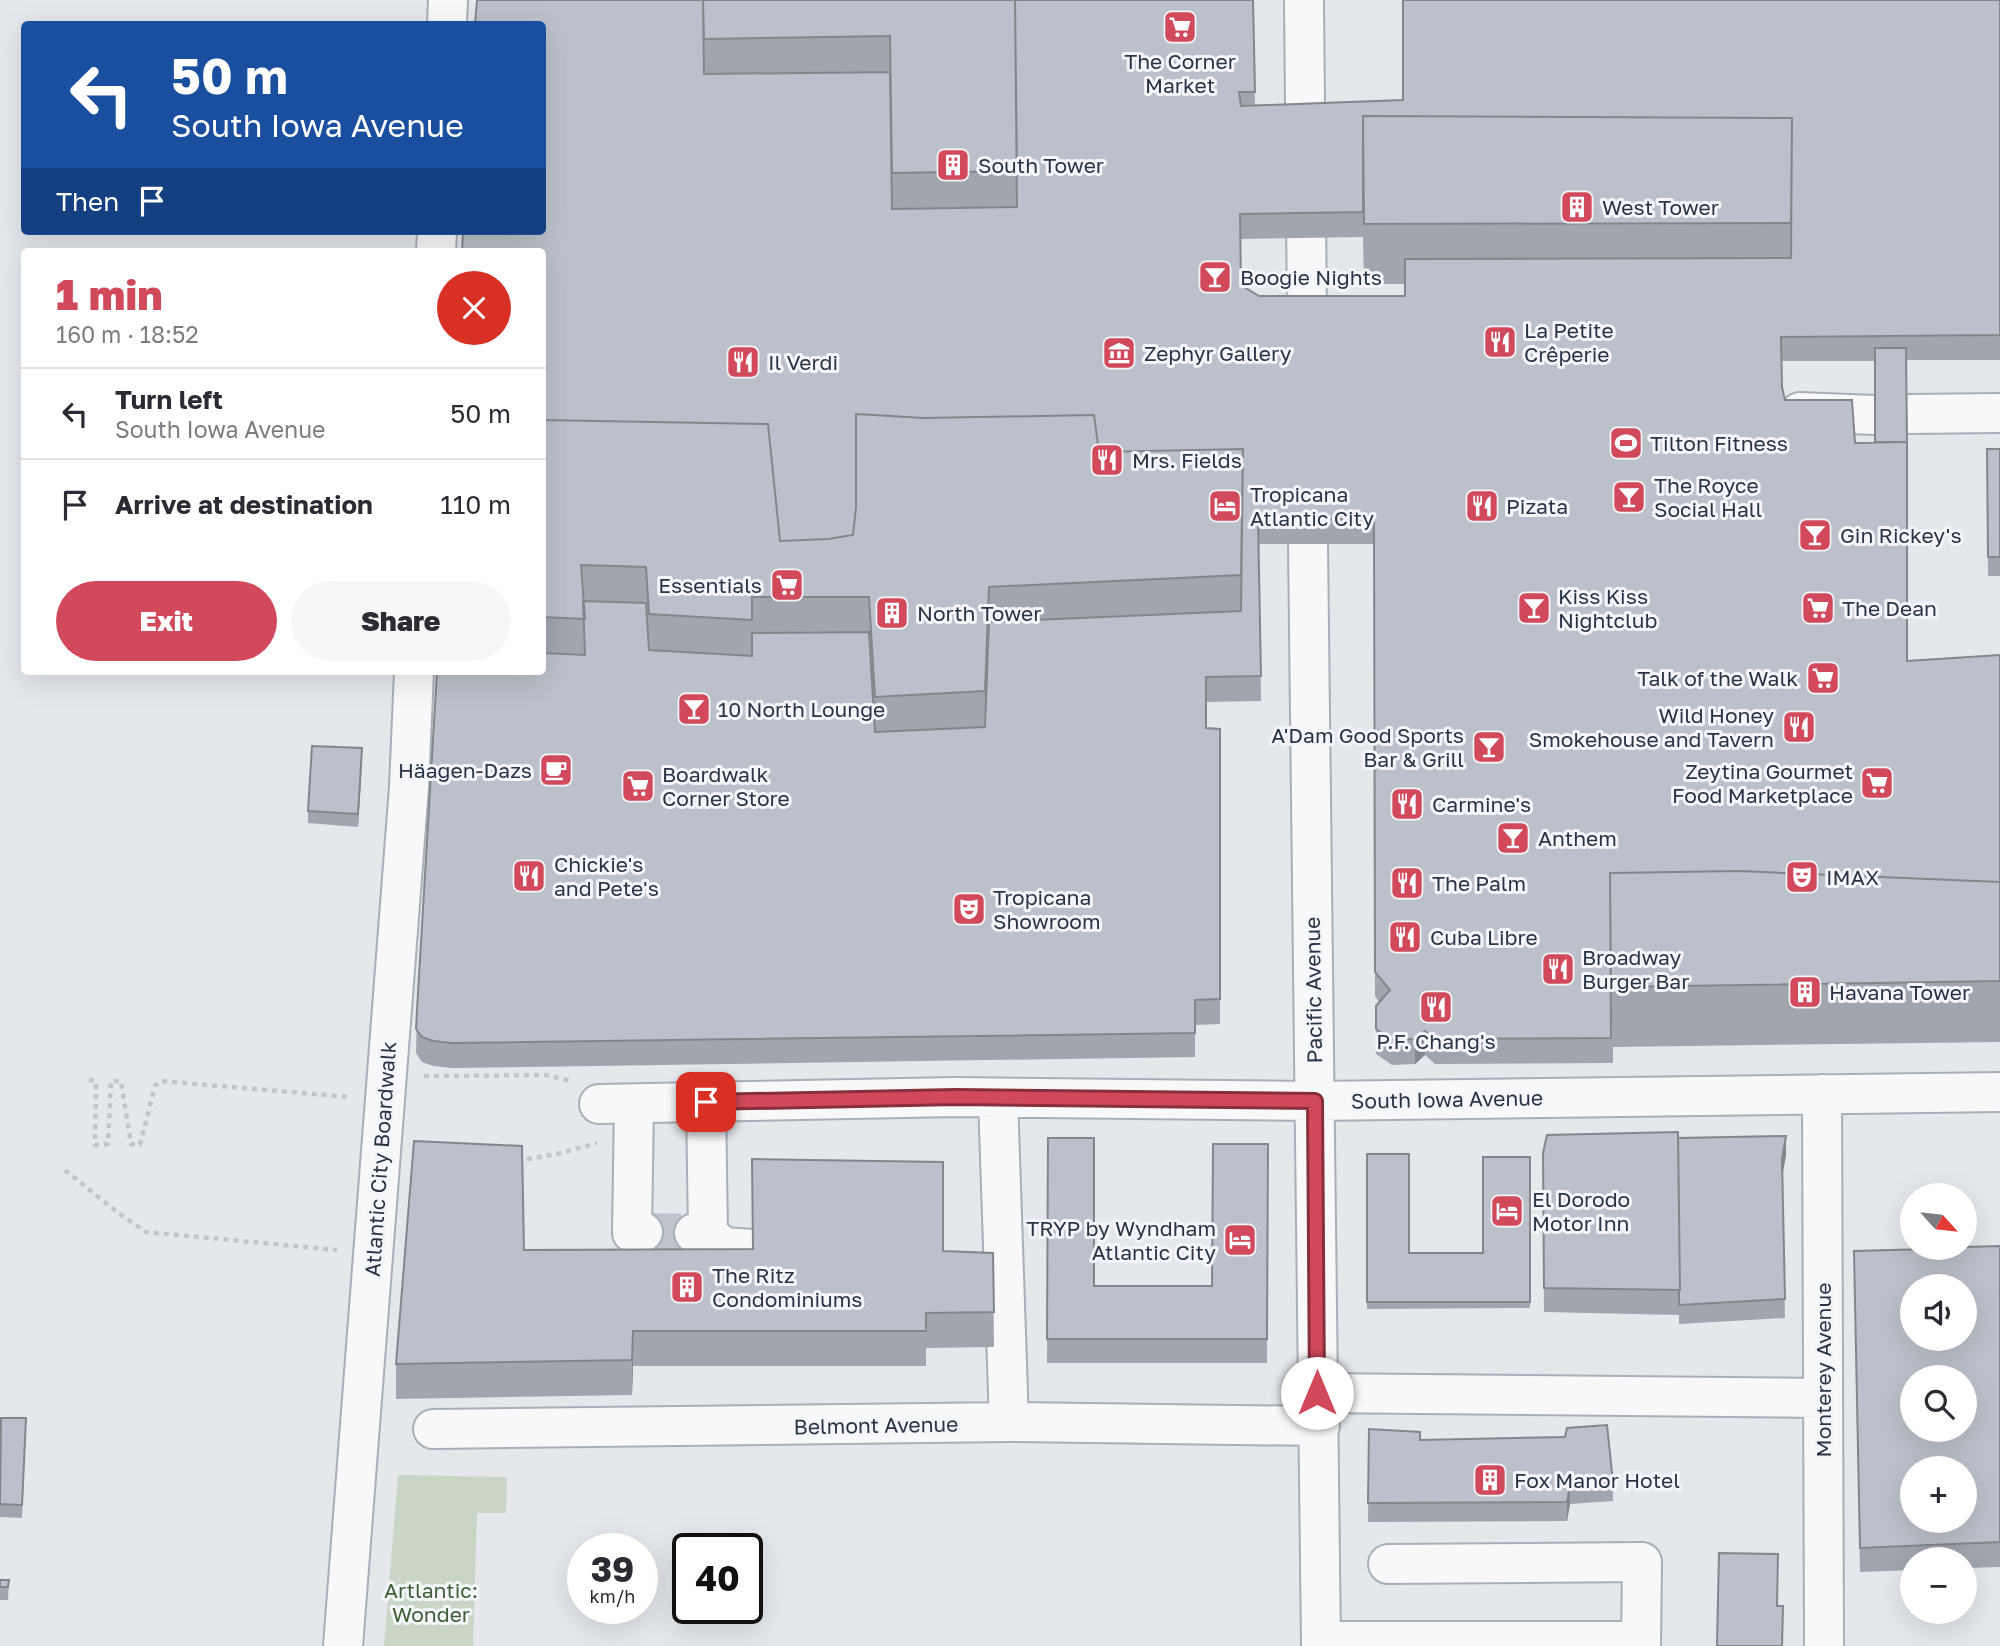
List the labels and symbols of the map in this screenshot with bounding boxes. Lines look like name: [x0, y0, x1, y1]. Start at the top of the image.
supermarket icon: The Corner Market: [1161, 8, 1199, 46]
place label: The Corner Market: [1124, 48, 1236, 98]
building icon: South Tower: [934, 146, 972, 184]
place label: South Tower: [978, 152, 1104, 178]
building icon: West Tower: [1558, 188, 1596, 226]
place label: West Tower: [1602, 194, 1719, 220]
bar icon: Boogie Nights: [1196, 258, 1234, 296]
place label: Boogie Nights: [1240, 264, 1382, 290]
place label: La Petite Crêperie: [1524, 317, 1614, 367]
restaurant icon: La Petite Crêperie: [1481, 323, 1519, 361]
museum icon: Zephyr Gallery: [1100, 334, 1138, 372]
place label: Zephyr Gallery: [1144, 340, 1292, 366]
restaurant icon: Il Verdi: [724, 343, 762, 381]
place label: Il Verdi: [768, 349, 838, 375]
sports icon: Tilton Fitness: [1607, 424, 1645, 462]
place label: Tilton Fitness: [1650, 430, 1788, 456]
restaurant icon: Mrs. Fields: [1088, 441, 1126, 479]
place label: Mrs. Fields: [1132, 447, 1242, 473]
place label: The Royce Social Hall: [1654, 472, 1762, 522]
bar icon: The Royce Social Hall: [1610, 478, 1648, 516]
place label: Tropicana Atlantic City: [1250, 481, 1374, 531]
hotel icon: Tropicana Atlantic City: [1206, 487, 1244, 525]
restaurant icon: Pizata: [1463, 487, 1501, 525]
place label: Pizata: [1506, 493, 1568, 519]
bar icon: Gin Rickey's: [1796, 516, 1834, 554]
place label: Gin Rickey's: [1840, 522, 1962, 548]
supermarket icon: Essentials: [768, 566, 806, 604]
place label: Essentials: [658, 572, 762, 598]
place label: Kiss Kiss Nightclub: [1558, 583, 1657, 633]
bar icon: Kiss Kiss Nightclub: [1515, 589, 1553, 627]
supermarket icon: The Dean: [1799, 589, 1837, 627]
building icon: North Tower: [873, 594, 911, 632]
place label: The Dean: [1842, 595, 1937, 621]
place label: North Tower: [917, 600, 1041, 626]
supermarket icon: Talk of the Walk: [1804, 659, 1842, 697]
place label: Talk of the Walk: [1637, 665, 1798, 691]
bar icon: 10 North Lounge: [675, 690, 713, 728]
place label: 10 North Lounge: [718, 696, 885, 722]
place label: Wild Honey Smokehouse and Tavern: [1529, 702, 1774, 752]
restaurant icon: Wild Honey Smokehouse and Tavern: [1780, 708, 1818, 746]
place label: A'Dam Good Sports Bar & Grill: [1271, 722, 1464, 772]
bar icon: A'Dam Good Sports Bar & Grill: [1470, 728, 1508, 766]
cafe icon: Häagen-Dazs: [537, 751, 575, 789]
place label: Häagen-Dazs: [398, 757, 532, 783]
place label: Zeytina Gourmet Food Marketplace: [1672, 758, 1853, 808]
place label: Boardwalk Corner Store: [662, 761, 790, 811]
supermarket icon: Zeytina Gourmet Food Marketplace: [1858, 764, 1896, 802]
supermarket icon: Boardwalk Corner Store: [619, 767, 657, 805]
restaurant icon: Carmine's: [1388, 785, 1426, 823]
place label: Carmine's: [1432, 791, 1531, 817]
bar icon: Anthem: [1494, 819, 1532, 857]
place label: Anthem: [1538, 825, 1617, 851]
place label: Chickie's and Pete's: [554, 851, 659, 901]
restaurant icon: Chickie's and Pete's: [510, 857, 548, 895]
theatre icon: IMAX: [1783, 858, 1821, 896]
restaurant icon: The Palm: [1388, 864, 1426, 902]
place label: IMAX: [1826, 864, 1879, 890]
place label: The Palm: [1432, 870, 1526, 896]
place label: Tropicana Showroom: [993, 884, 1101, 934]
theatre icon: Tropicana Showroom: [950, 890, 988, 928]
street label: Pacific Avenue: [1299, 916, 1327, 1064]
restaurant icon: Cuba Libre: [1386, 918, 1424, 956]
place label: Cuba Libre: [1430, 924, 1538, 950]
place label: Broadway Burger Bar: [1582, 944, 1689, 994]
restaurant icon: Broadway Burger Bar: [1539, 950, 1577, 988]
building icon: Havana Tower: [1786, 973, 1824, 1011]
place label: Havana Tower: [1829, 979, 1970, 1005]
restaurant icon: P.F. Chang's: [1417, 988, 1455, 1026]
place label: P.F. Chang's: [1376, 1028, 1496, 1054]
street label: Atlantic City Boardwalk: [359, 1040, 401, 1278]
pin: [676, 1072, 736, 1132]
street label: South Iowa Avenue: [1351, 1084, 1543, 1114]
north arrow: [1900, 1183, 1978, 1260]
place label: El Dorodo Motor Inn: [1532, 1186, 1630, 1236]
hotel icon: El Dorodo Motor Inn: [1488, 1192, 1526, 1230]
place label: TRYP by Wyndham Atlantic City: [1026, 1215, 1216, 1265]
hotel icon: TRYP by Wyndham Atlantic City: [1221, 1221, 1259, 1259]
place label: The Ritz Condominiums: [712, 1262, 863, 1312]
building icon: The Ritz Condominiums: [668, 1268, 706, 1306]
street label: Monterey Avenue: [1810, 1283, 1836, 1457]
position arrow: [1280, 1356, 1354, 1430]
street label: Belmont Avenue: [793, 1411, 959, 1439]
building icon: Fox Manor Hotel: [1471, 1461, 1509, 1499]
place label: Fox Manor Hotel: [1514, 1467, 1680, 1493]
speed limit sign: 40: [672, 1533, 763, 1624]
park label: Artlantic: Wonder: [384, 1577, 478, 1627]

